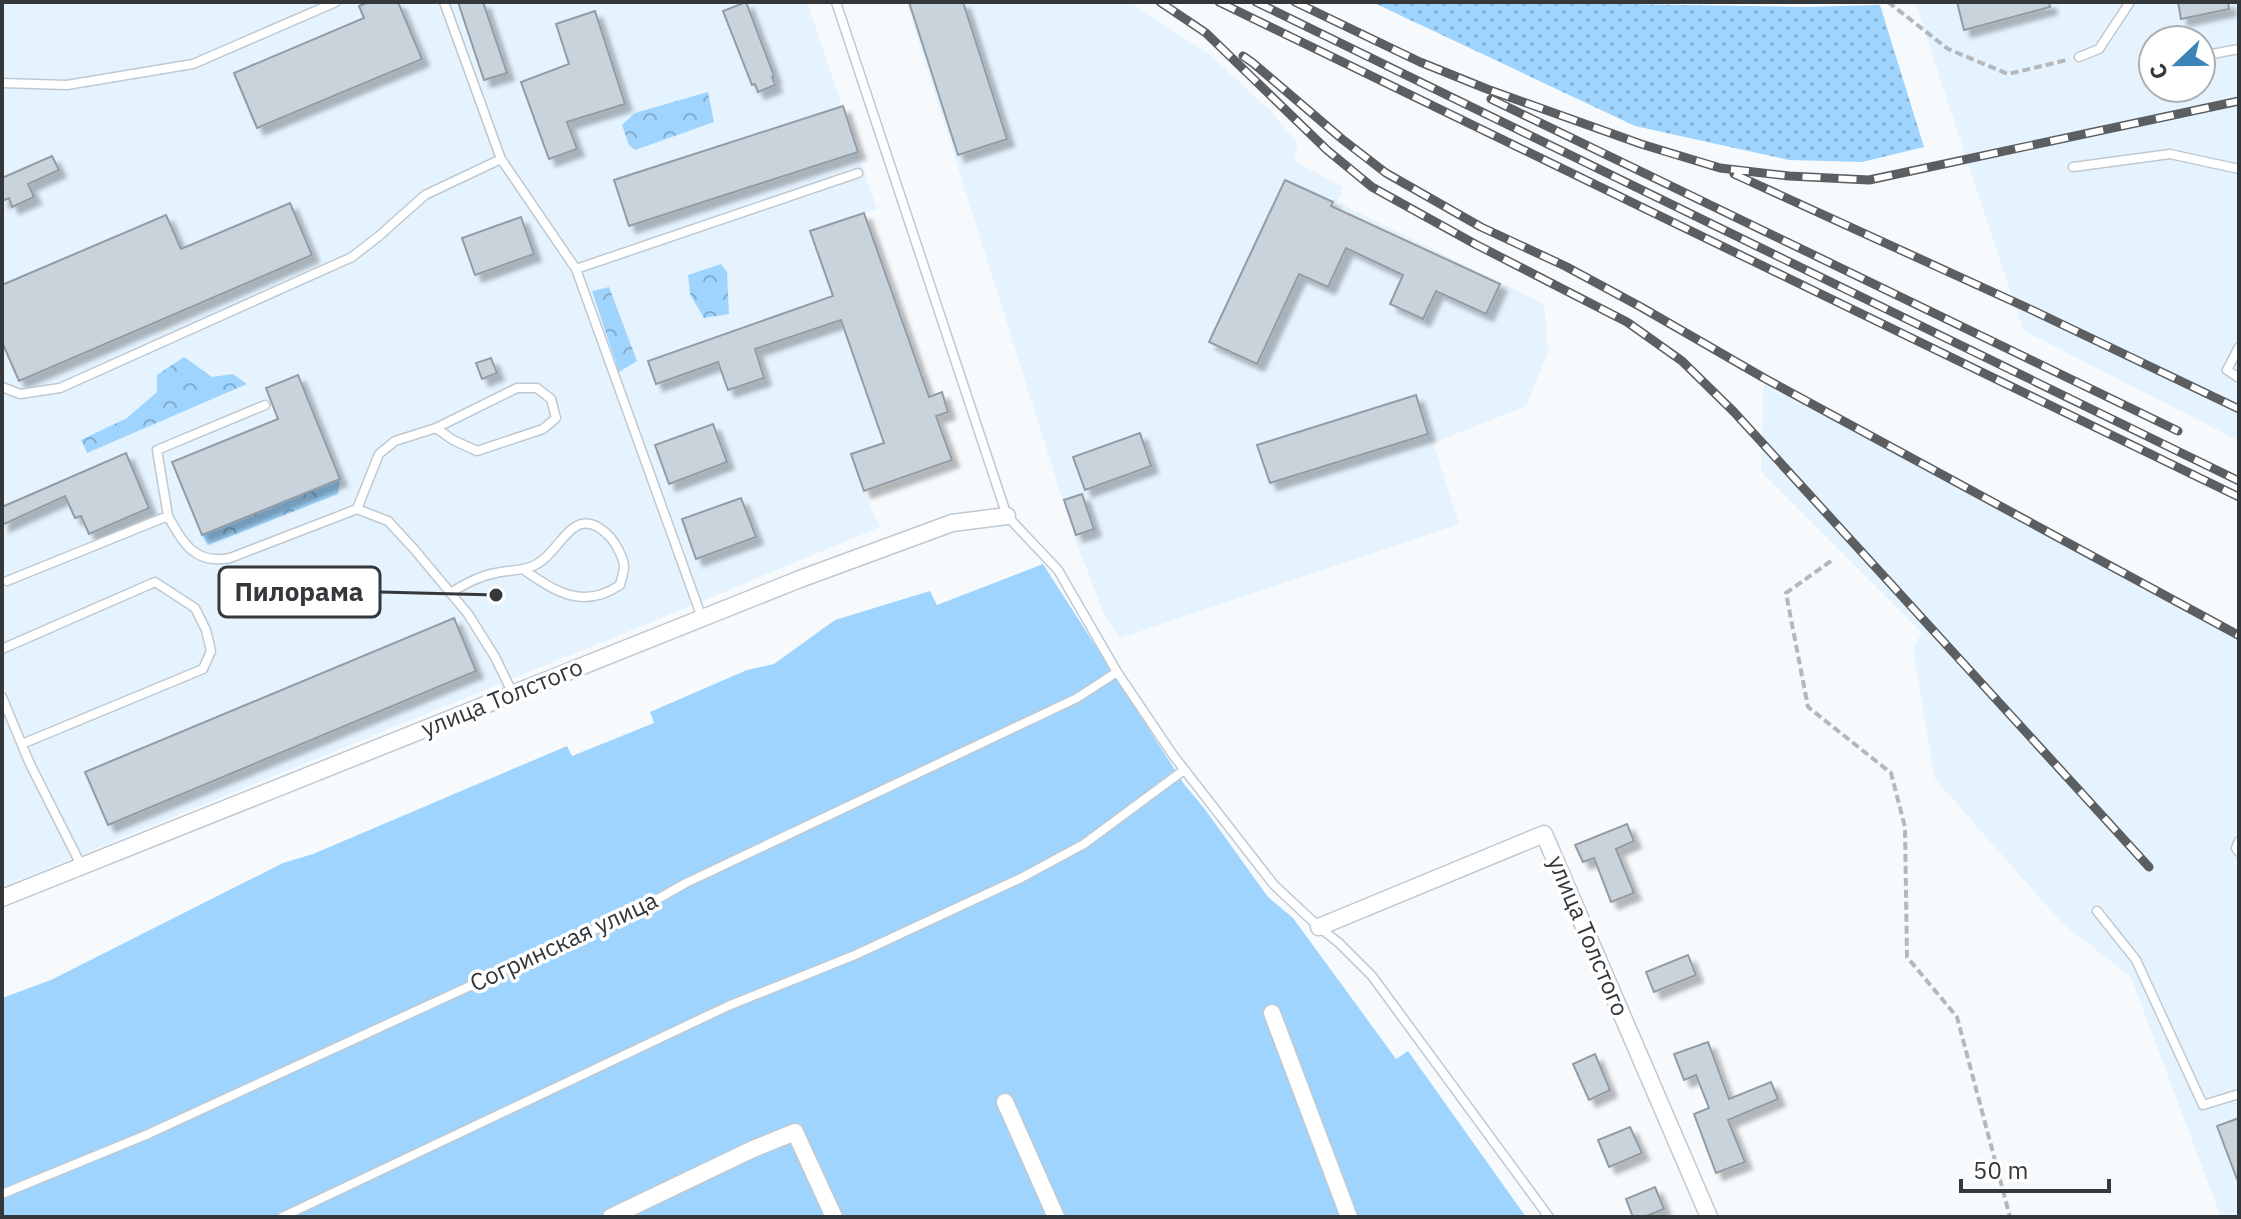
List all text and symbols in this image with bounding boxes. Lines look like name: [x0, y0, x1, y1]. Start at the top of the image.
north arrow: [2137, 24, 2217, 104]
text: С: [2142, 60, 2174, 84]
callout: Пилорама: [219, 567, 380, 617]
text: Пилорама: [234, 574, 364, 608]
street label: улица Толстого: [416, 650, 587, 744]
street label: улица Толстого: [1541, 851, 1637, 1021]
street label: Согринская улица: [464, 883, 663, 999]
scale bar: [1961, 1143, 2109, 1193]
text: 50 m: [1973, 1154, 2028, 1186]

